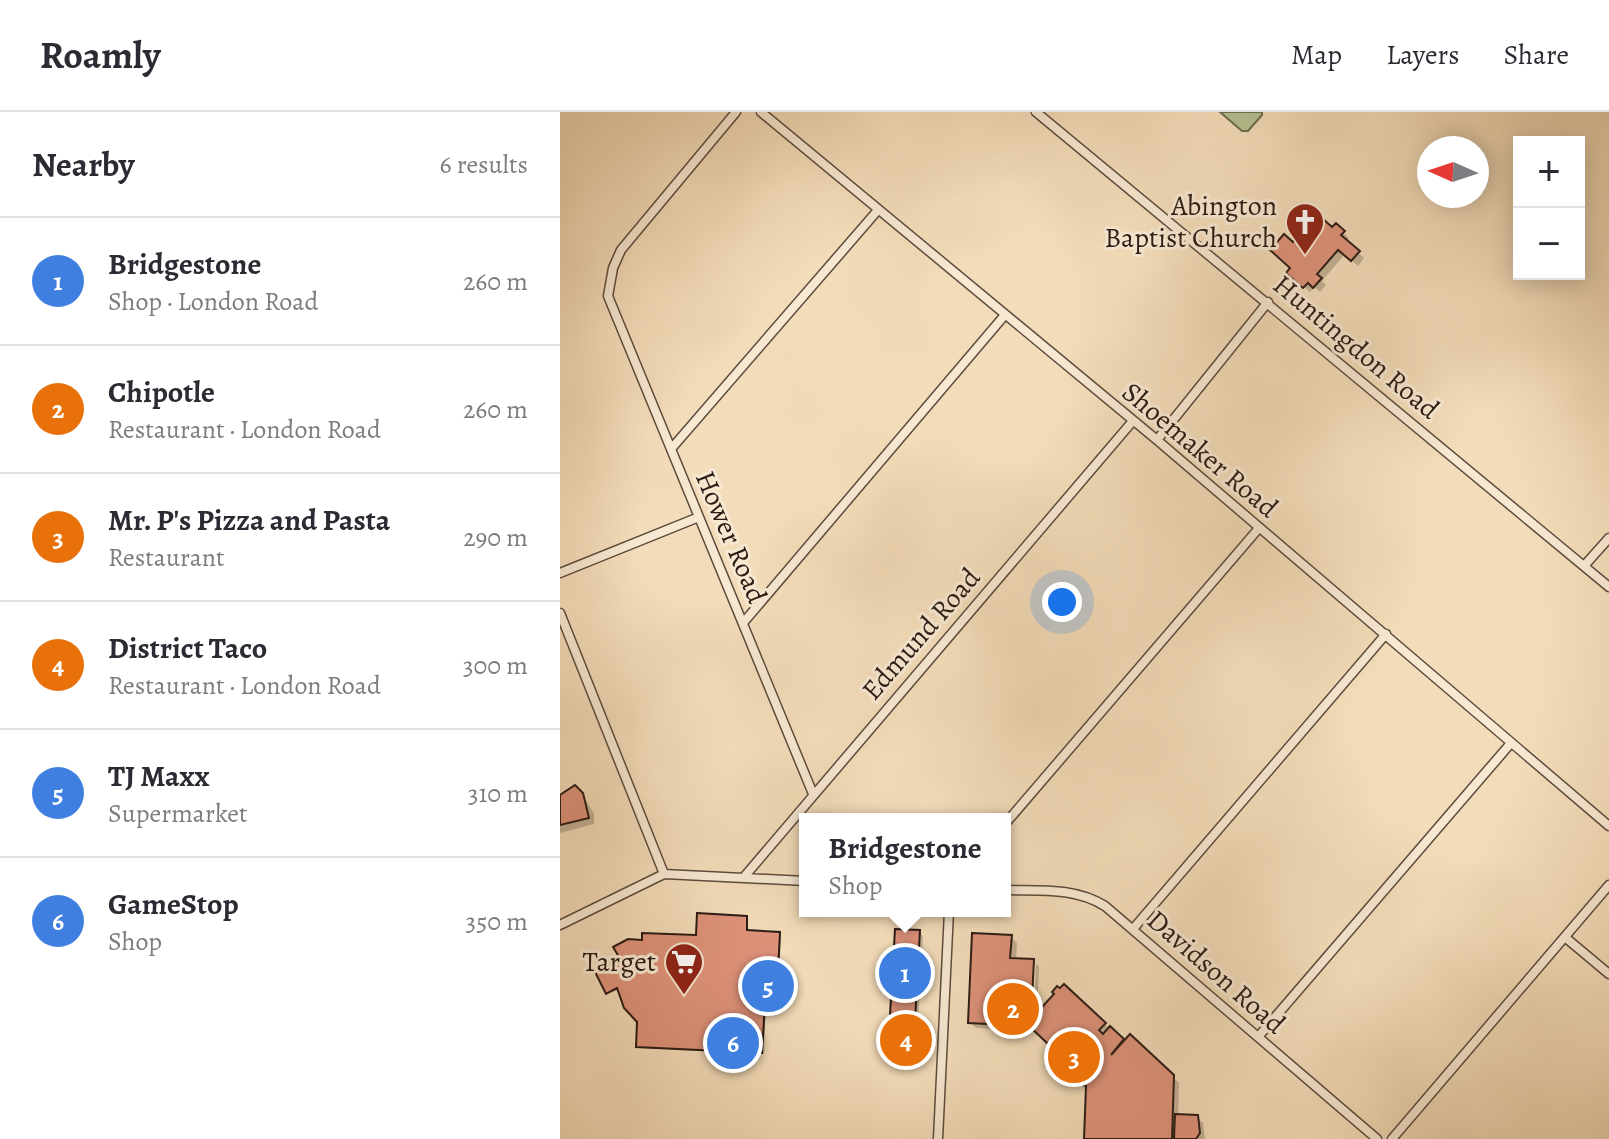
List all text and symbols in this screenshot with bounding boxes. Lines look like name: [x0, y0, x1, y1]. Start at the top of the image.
text: Roamly: [40, 29, 161, 81]
text: Map: [1291, 36, 1342, 74]
text: Layers: [1386, 36, 1459, 74]
text: Share: [1503, 36, 1569, 74]
north arrow: [1417, 136, 1489, 208]
map controls: [1513, 136, 1585, 280]
button: +: [1513, 136, 1585, 208]
text: Nearby: [32, 141, 135, 188]
text: 6 results: [440, 147, 528, 182]
place label: Abington Baptist Church: [1104, 187, 1277, 257]
church icon: Abington Baptist Church: [1284, 201, 1326, 256]
button: −: [1513, 208, 1585, 280]
text: Bridgestone: [108, 244, 261, 284]
text: 1: [53, 264, 63, 299]
text: 260 m: [463, 264, 528, 299]
street label: Huntingdon Road: [1265, 266, 1448, 428]
text: Shop · London Road: [108, 284, 318, 319]
text: Chipotle: [108, 372, 215, 412]
street label: Shoemaker Road: [1114, 373, 1287, 527]
text: 2: [52, 392, 64, 427]
text: 260 m: [463, 392, 528, 427]
text: Restaurant · London Road: [108, 412, 381, 447]
street label: Hower Road: [686, 465, 776, 610]
text: Mr. P's Pizza and Pasta: [108, 500, 390, 540]
text: 3: [52, 520, 64, 555]
text: 290 m: [463, 520, 528, 555]
text: Restaurant: [108, 540, 225, 575]
street label: Edmund Road: [853, 559, 990, 708]
your location: [1042, 582, 1082, 622]
text: District Taco: [108, 628, 267, 668]
text: 4: [52, 648, 64, 683]
text: 300 m: [463, 648, 528, 683]
text: Restaurant · London Road: [108, 668, 381, 703]
text: TJ Maxx: [108, 756, 209, 796]
text: 5: [52, 776, 64, 811]
text: 310 m: [468, 776, 528, 811]
text: Supermarket: [108, 796, 248, 831]
popup: [799, 813, 1011, 917]
text: Bridgestone: [828, 828, 982, 868]
text: Shop: [828, 868, 882, 903]
text: GameStop: [108, 884, 239, 924]
street label: Davidson Road: [1139, 901, 1294, 1043]
text: 6: [52, 904, 64, 939]
text: 350 m: [465, 904, 528, 939]
text: Shop: [108, 924, 162, 959]
supermarket icon: Target: [663, 941, 705, 996]
place label: Target: [583, 943, 656, 981]
pin: 1: [879, 943, 931, 1003]
pin: 5: [742, 956, 794, 1016]
pin: 2: [987, 979, 1039, 1039]
pin: 4: [880, 1010, 932, 1070]
pin: 6: [707, 1013, 759, 1073]
pin: 3: [1048, 1027, 1100, 1087]

